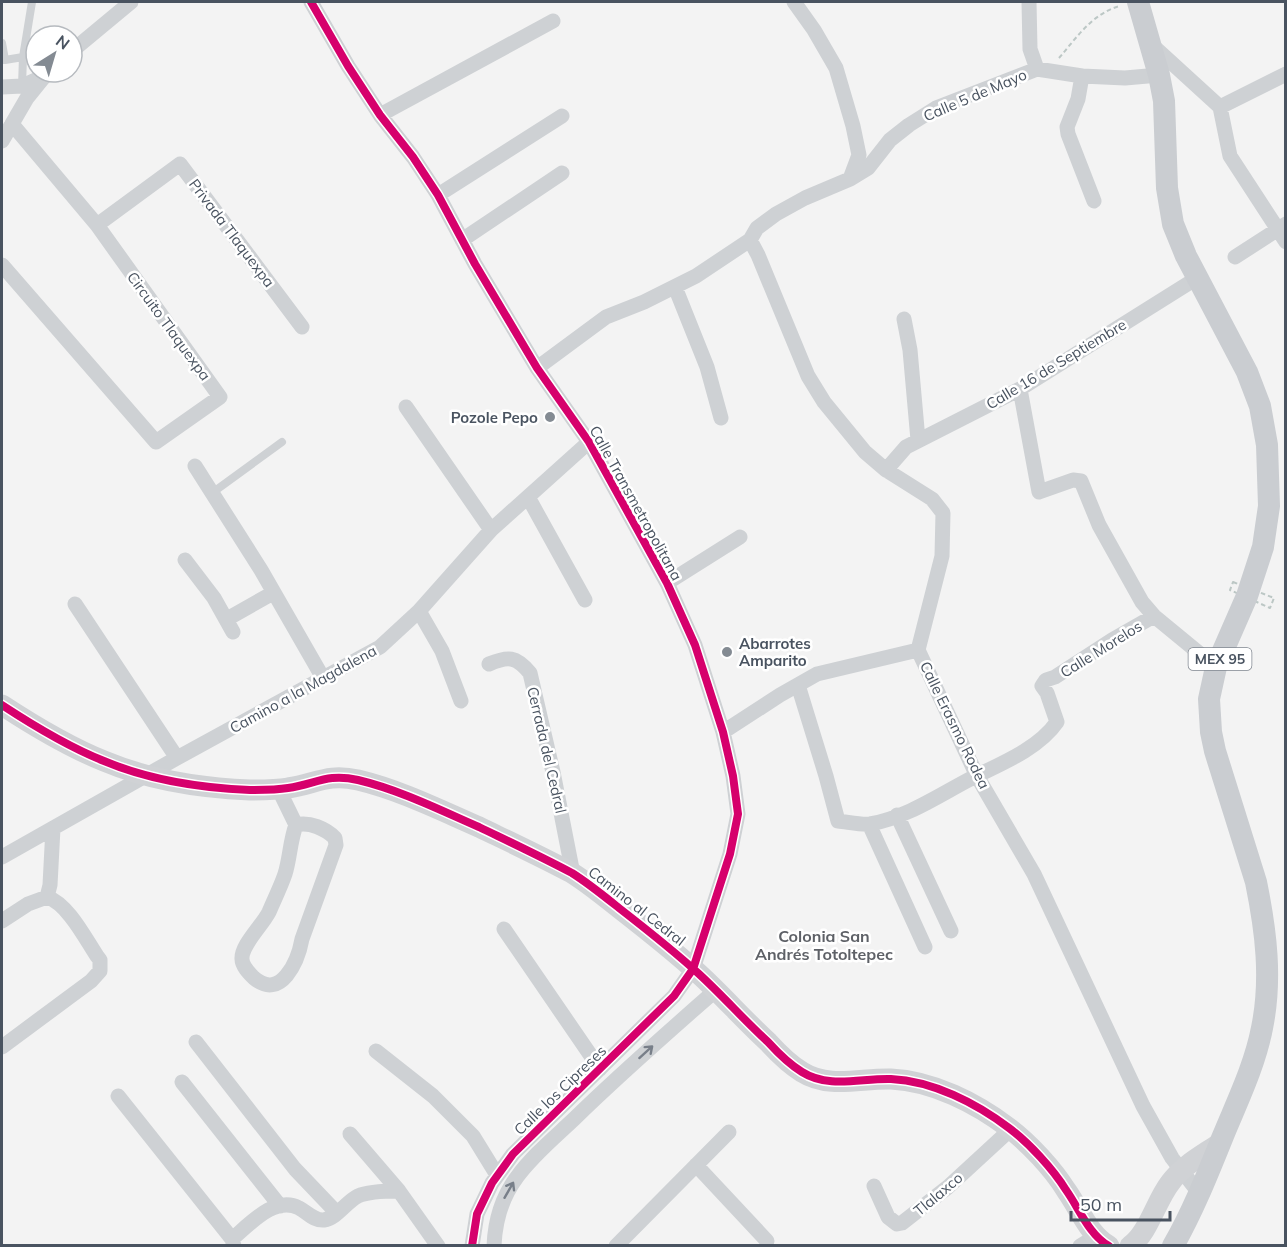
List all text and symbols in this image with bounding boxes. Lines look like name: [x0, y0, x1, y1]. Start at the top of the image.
north arrow: [24, 24, 84, 84]
text: N: [52, 30, 74, 54]
street label: Calle 5 de Mayo: [920, 65, 1030, 125]
street label: Privada Tlaquexpa: [185, 175, 279, 291]
street label: Circuito Tlaquexpa: [123, 268, 215, 384]
street label: Calle 16 de Septiembre: [982, 315, 1130, 413]
place label: Pozole Pepo: [451, 408, 538, 427]
marker: Pozole Pepo: [543, 410, 557, 424]
street label: Calle Transmetropolitana: [586, 422, 686, 584]
street label: Calle Morelos: [1057, 616, 1145, 682]
place label: Abarrotes Amparito: [739, 634, 811, 670]
street label: Camino a la Magdalena: [226, 641, 380, 737]
marker: Abarrotes Amparito: [720, 645, 734, 659]
road number: MEX 95: [1188, 648, 1252, 670]
street label: Calle Erasmo Rodea: [916, 658, 994, 792]
street label: Cerrada del Cedral: [523, 685, 571, 815]
street label: Camino al Cedral: [585, 862, 689, 950]
district label: Colonia San Andrés Totoltepec: [755, 926, 893, 964]
street label: Calle los Cipreses: [510, 1041, 610, 1139]
one-way arrow: [638, 1045, 653, 1059]
street label: Tlalaxco: [910, 1168, 966, 1220]
one-way arrow: [504, 1182, 516, 1199]
scale bar: [1071, 1184, 1170, 1222]
text: 50 m: [1080, 1193, 1122, 1216]

